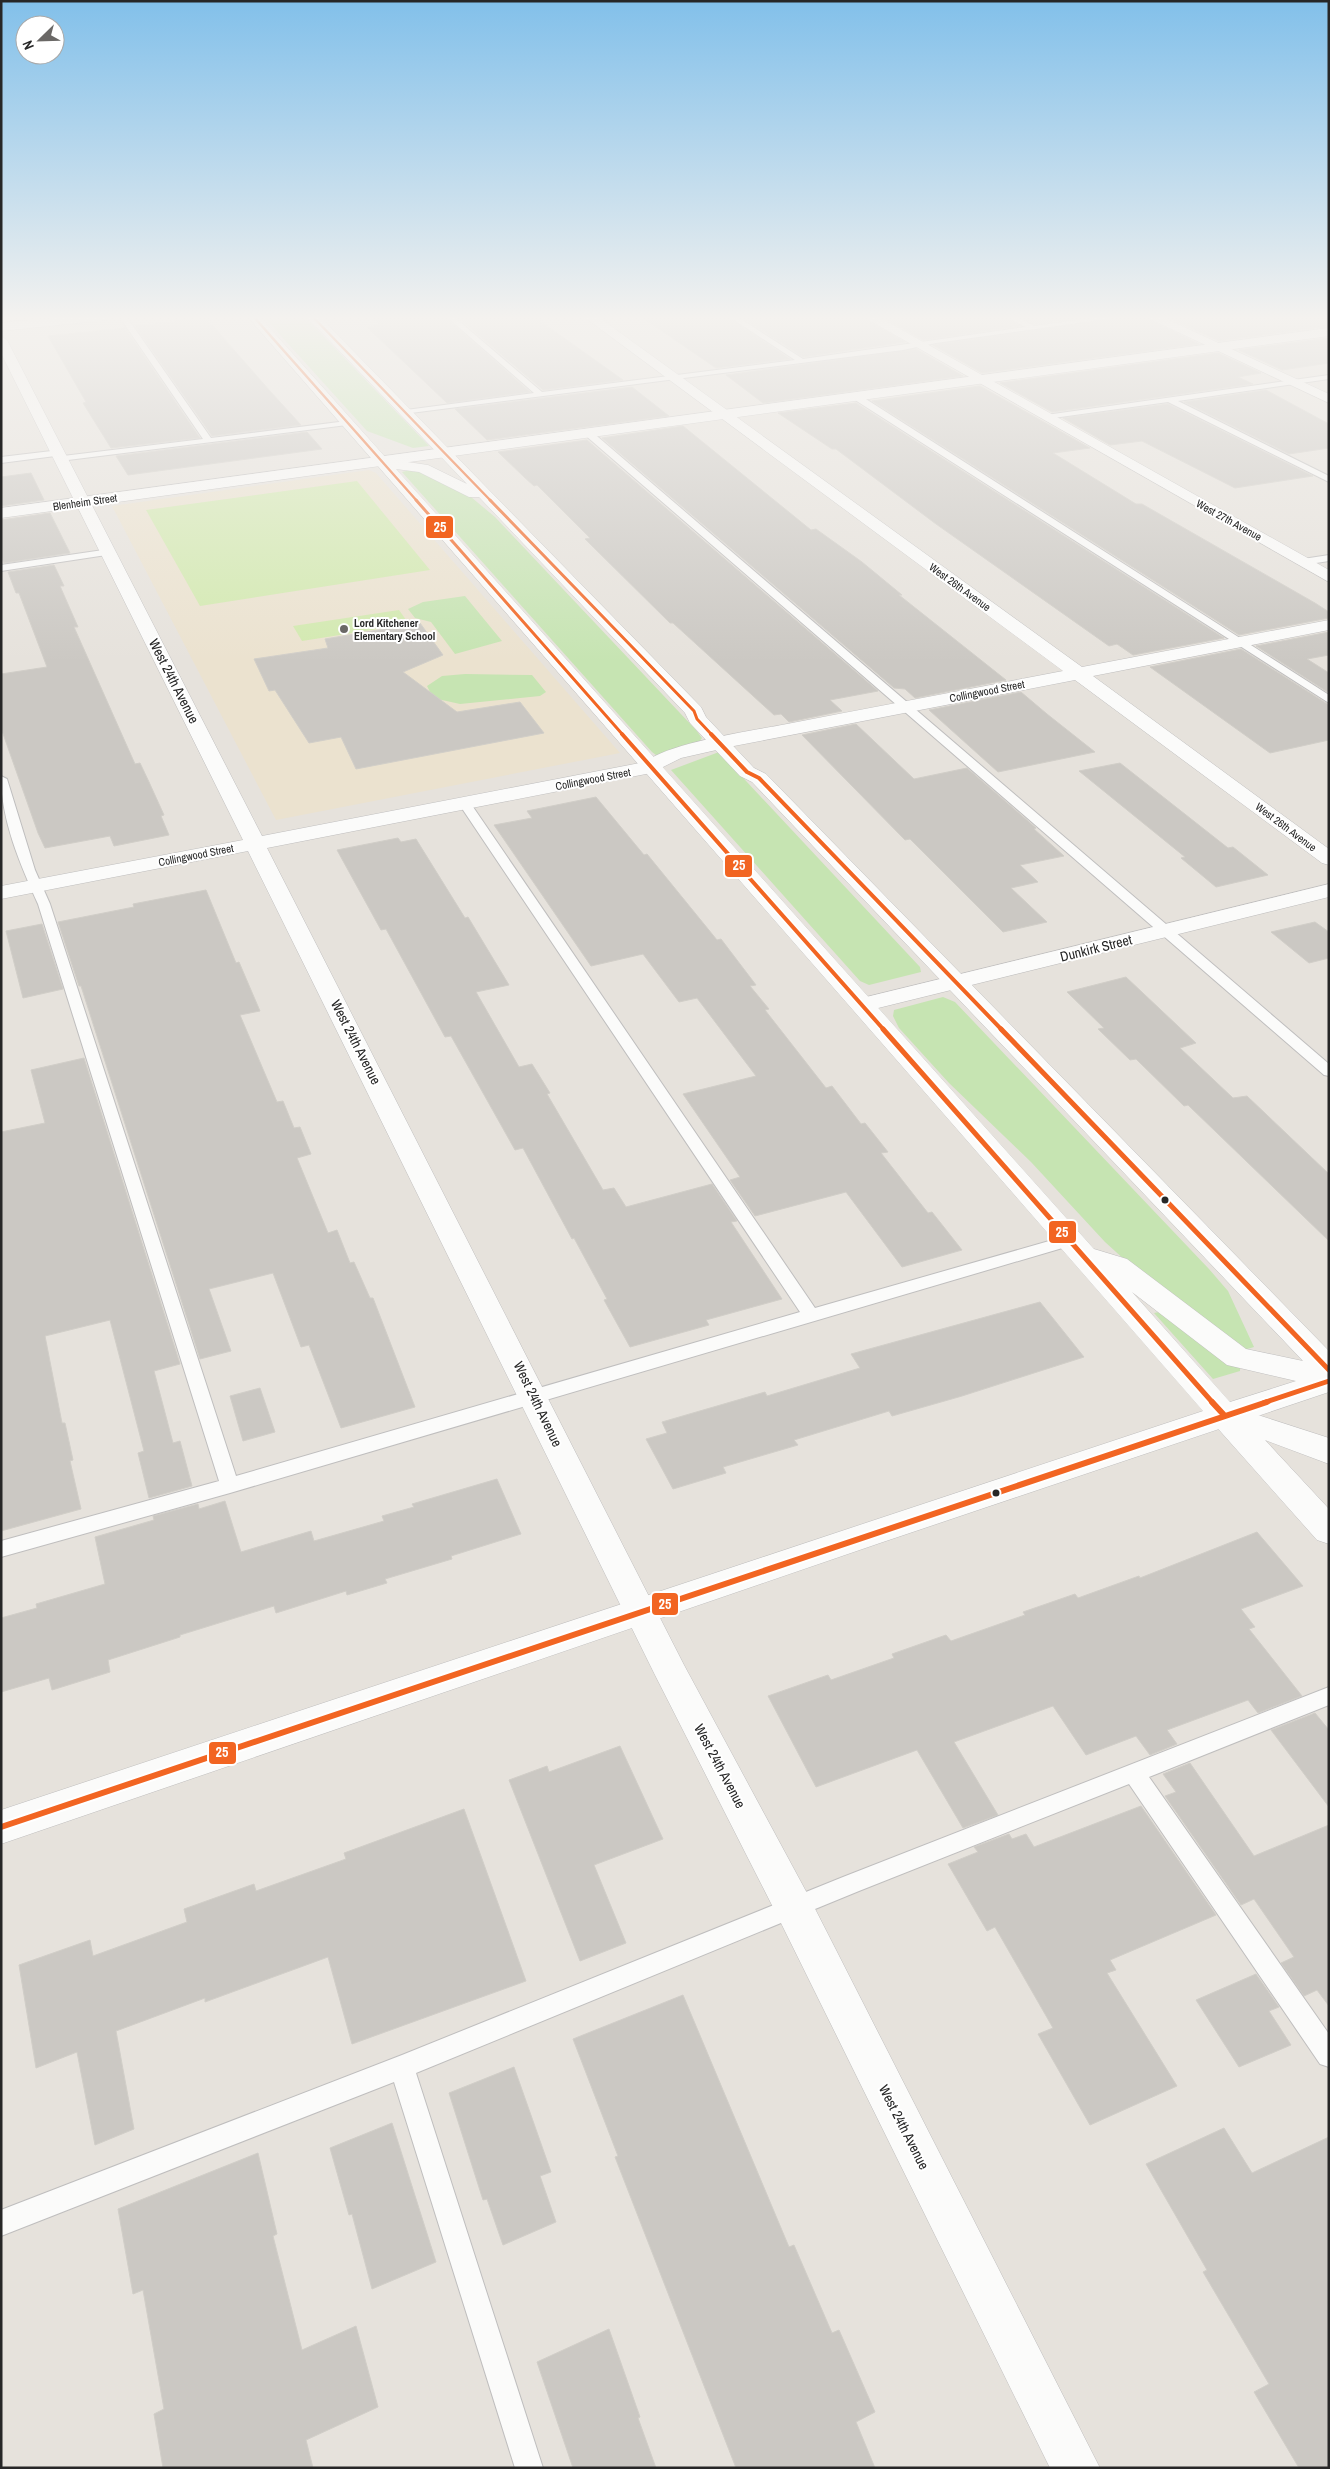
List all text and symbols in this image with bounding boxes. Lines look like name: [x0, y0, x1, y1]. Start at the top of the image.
north arrow: [15, 15, 65, 65]
text: N: [18, 38, 38, 52]
street label: Blenheim Street: [52, 490, 118, 513]
street label: West 27th Avenue: [1194, 496, 1264, 544]
line badge: 25: [425, 515, 454, 539]
text: 25: [434, 518, 447, 536]
street label: West 26th Avenue: [926, 560, 994, 614]
place label: Lord Kitchener Elementary School: [354, 616, 435, 643]
marker: Lord Kitchener Elementary School: [338, 623, 350, 635]
street label: West 24th Avenue: [145, 636, 203, 726]
street label: Collingwood Street: [948, 677, 1026, 705]
street label: Collingwood Street: [554, 765, 632, 793]
street label: West 26th Avenue: [1253, 799, 1319, 855]
street label: Collingwood Street: [157, 841, 235, 869]
line badge: 25: [724, 854, 753, 878]
text: 25: [733, 856, 746, 874]
street label: Dunkirk Street: [1058, 930, 1134, 966]
street label: West 24th Avenue: [327, 997, 385, 1087]
unlabelled marker: [1160, 1195, 1170, 1205]
line badge: 25: [1048, 1220, 1077, 1244]
text: 25: [1056, 1223, 1069, 1241]
street label: West 24th Avenue: [510, 1358, 566, 1450]
unlabelled marker: [991, 1488, 1001, 1498]
line badge: 25: [651, 1592, 679, 1616]
text: 25: [659, 1595, 672, 1613]
street label: West 24th Avenue: [690, 1721, 750, 1811]
line badge: 25: [208, 1741, 237, 1765]
text: 25: [216, 1743, 229, 1761]
street label: West 24th Avenue: [875, 2082, 933, 2172]

